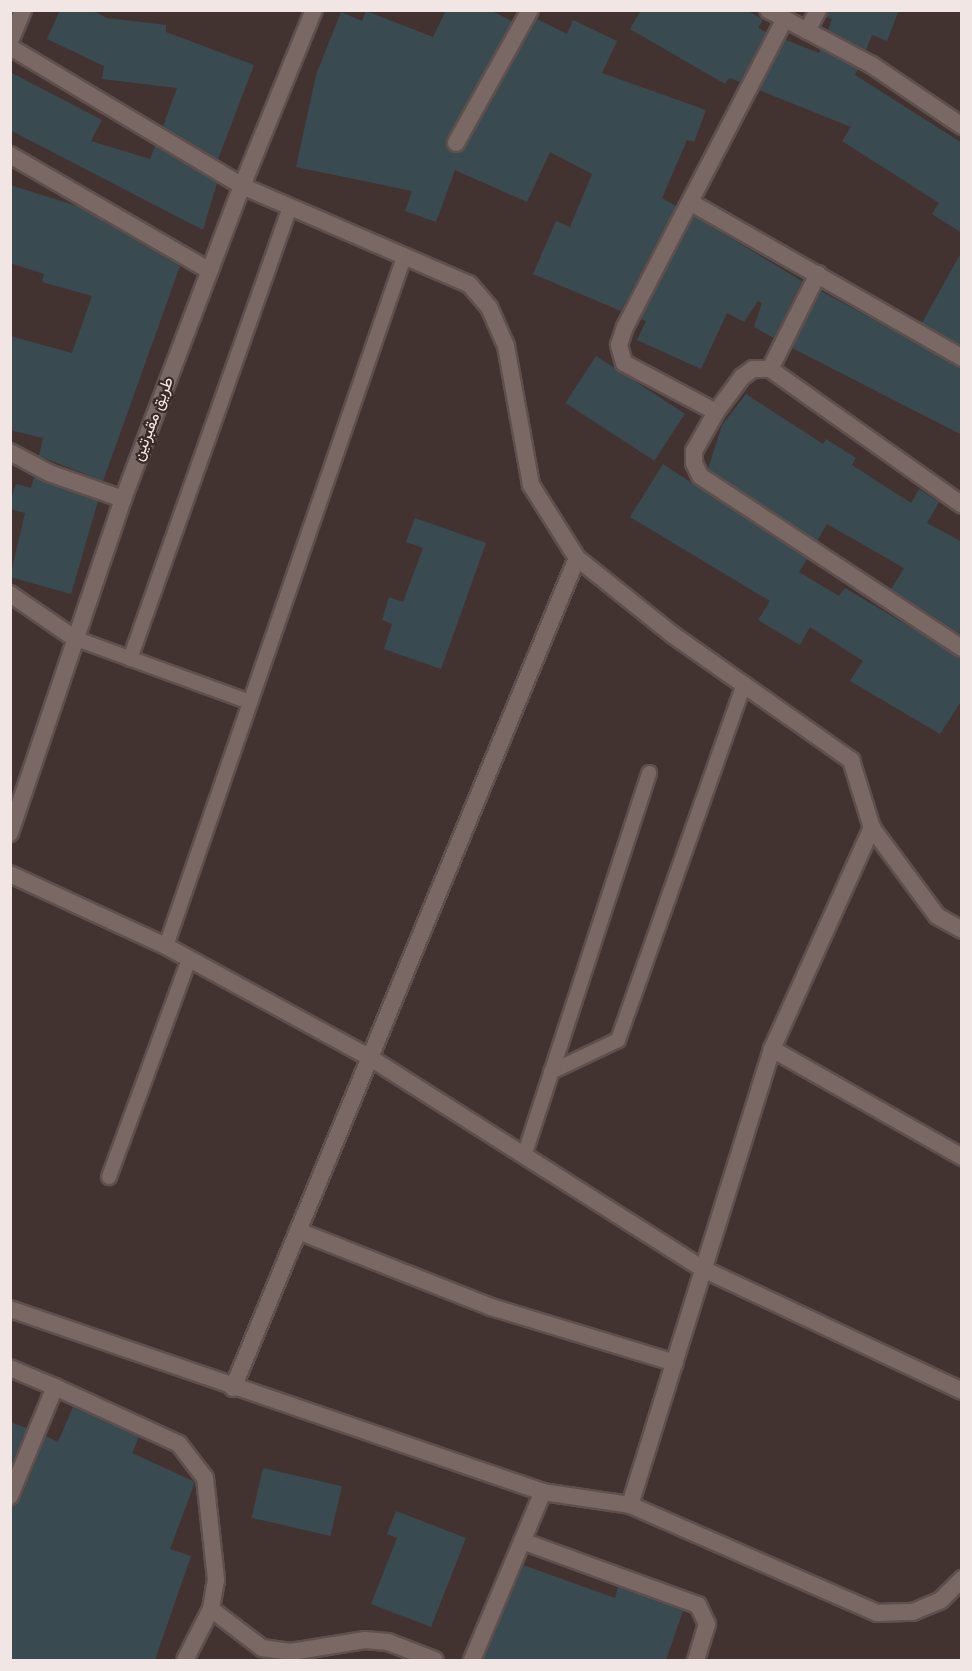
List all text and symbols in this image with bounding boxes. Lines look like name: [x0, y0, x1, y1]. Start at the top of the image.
street label: طريق مقبرتين: [128, 374, 178, 464]

